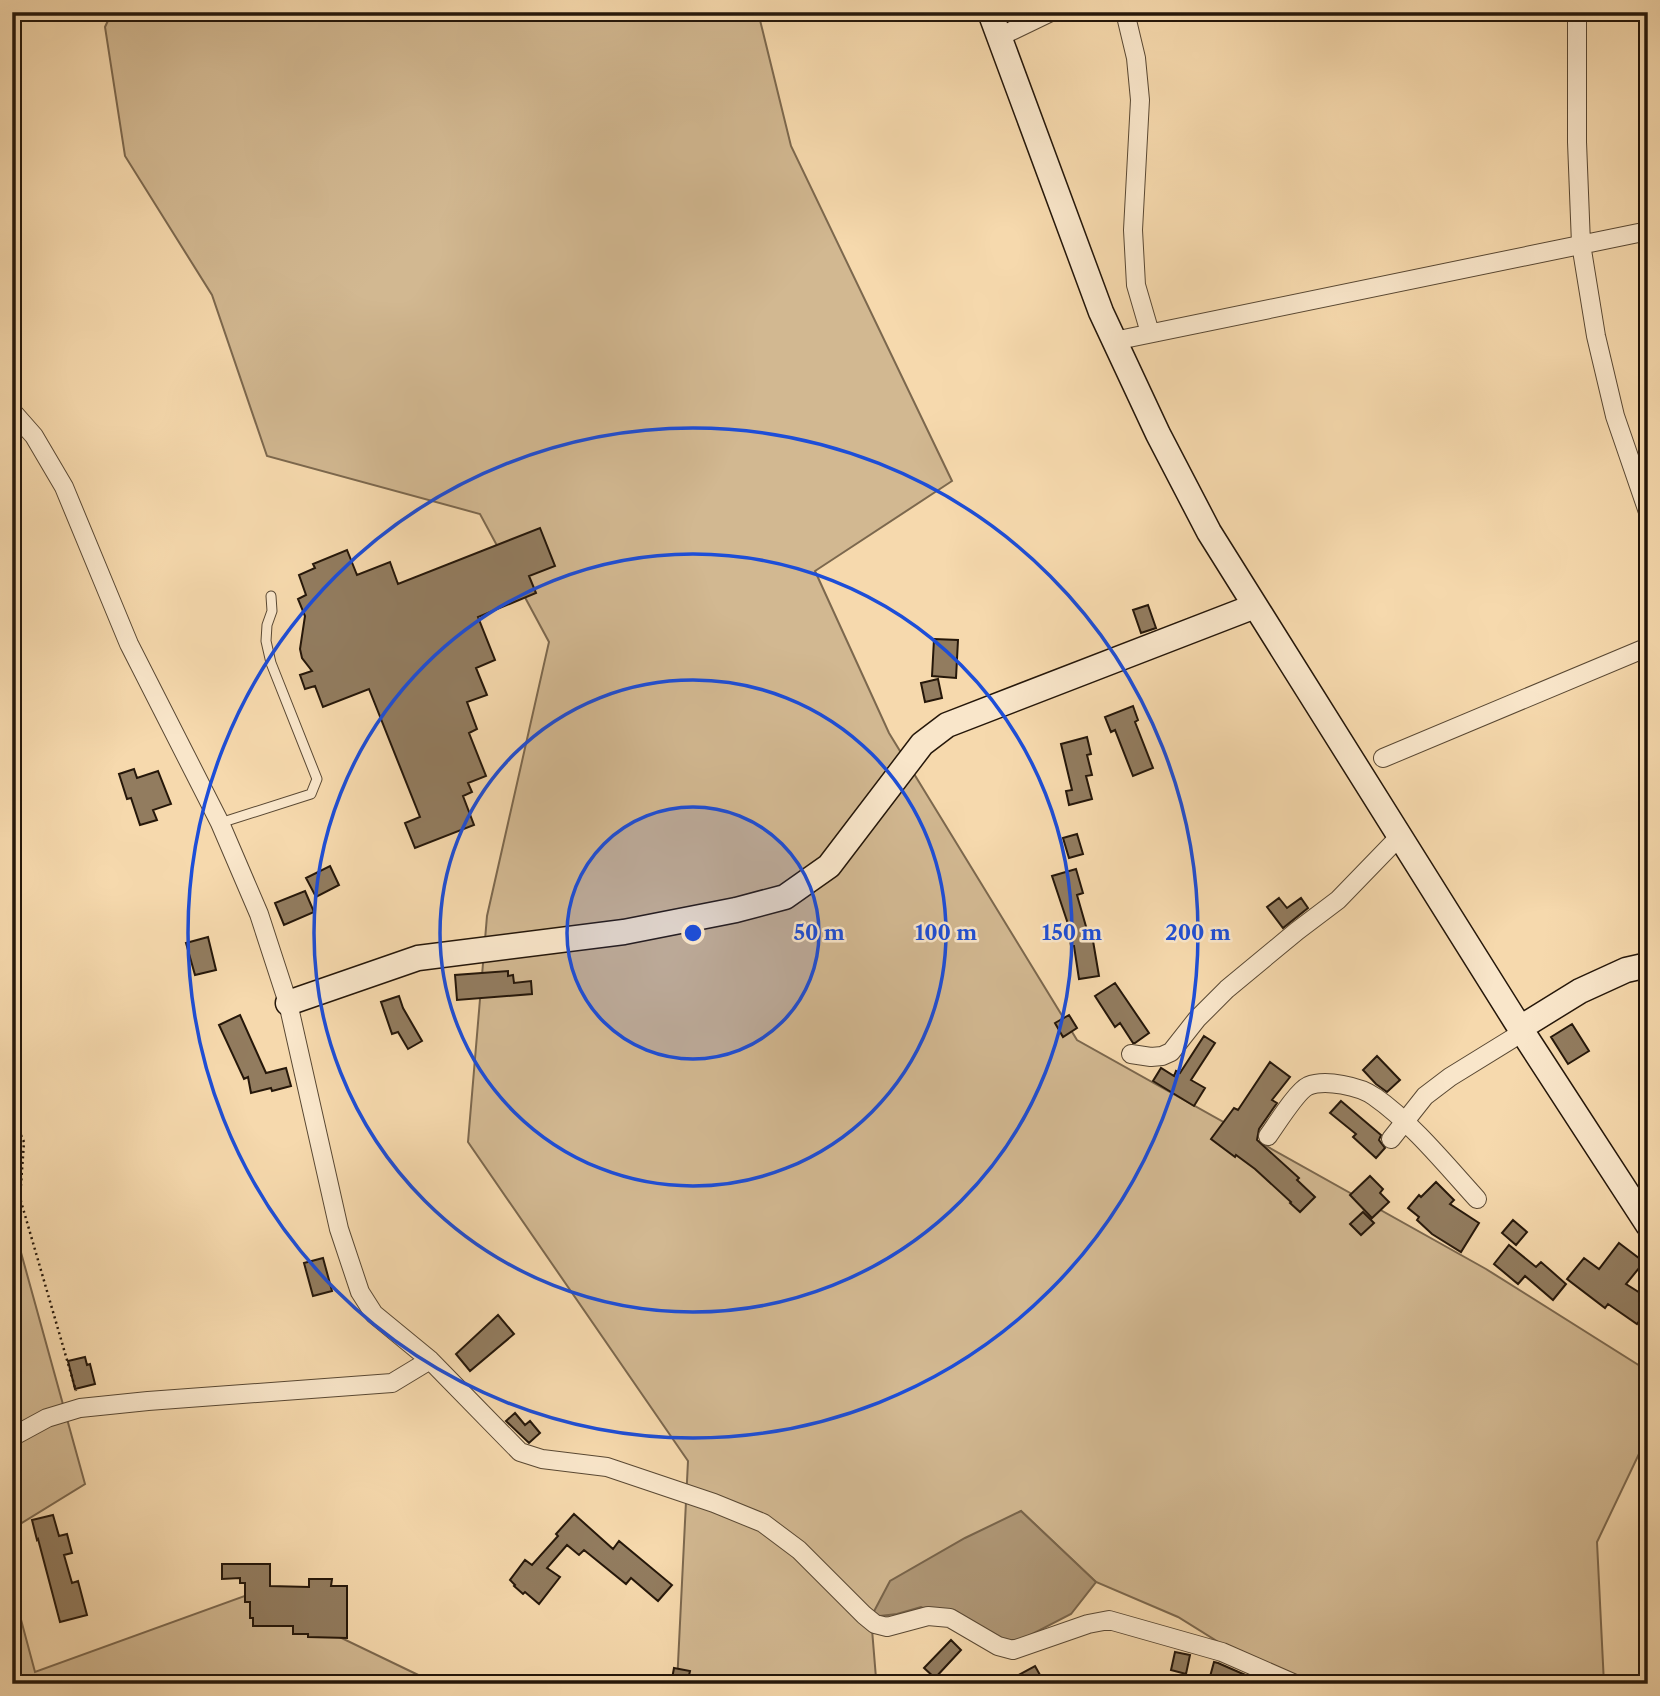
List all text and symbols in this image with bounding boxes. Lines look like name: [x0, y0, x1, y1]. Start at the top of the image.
text: 50 m: [793, 920, 845, 945]
text: 100 m: [915, 920, 977, 945]
text: 150 m: [1042, 920, 1102, 945]
text: 200 m: [1165, 920, 1231, 945]
centre of rings: [681, 921, 705, 945]

